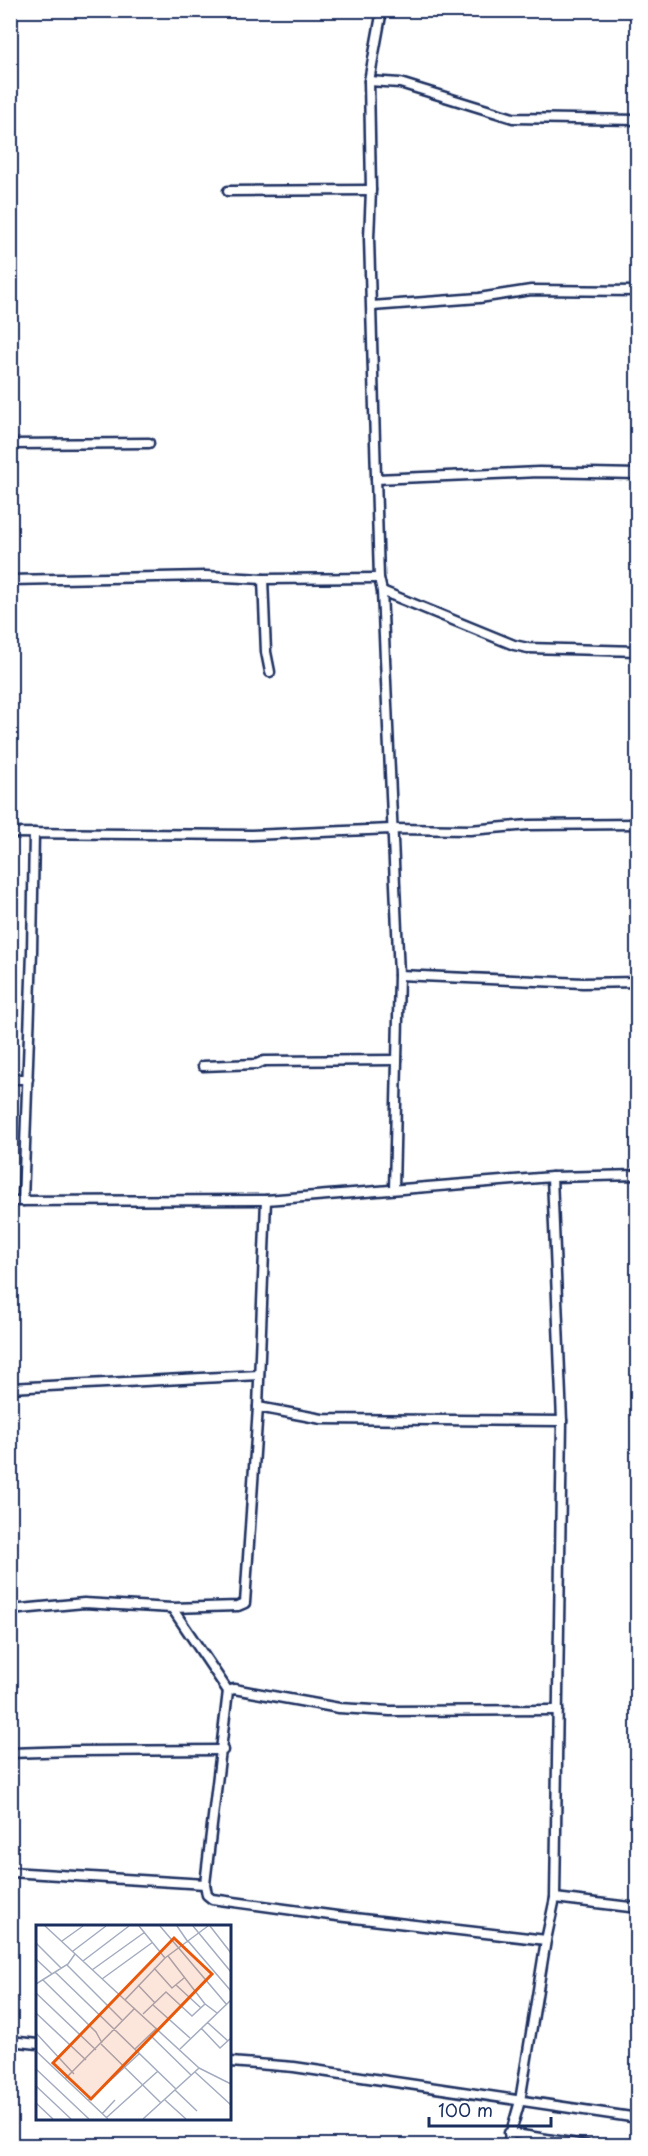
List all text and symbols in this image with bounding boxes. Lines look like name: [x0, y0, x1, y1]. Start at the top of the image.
inset map: [36, 1925, 231, 2120]
scale bar: [429, 2090, 550, 2128]
text: 100 m: [438, 2096, 493, 2123]

